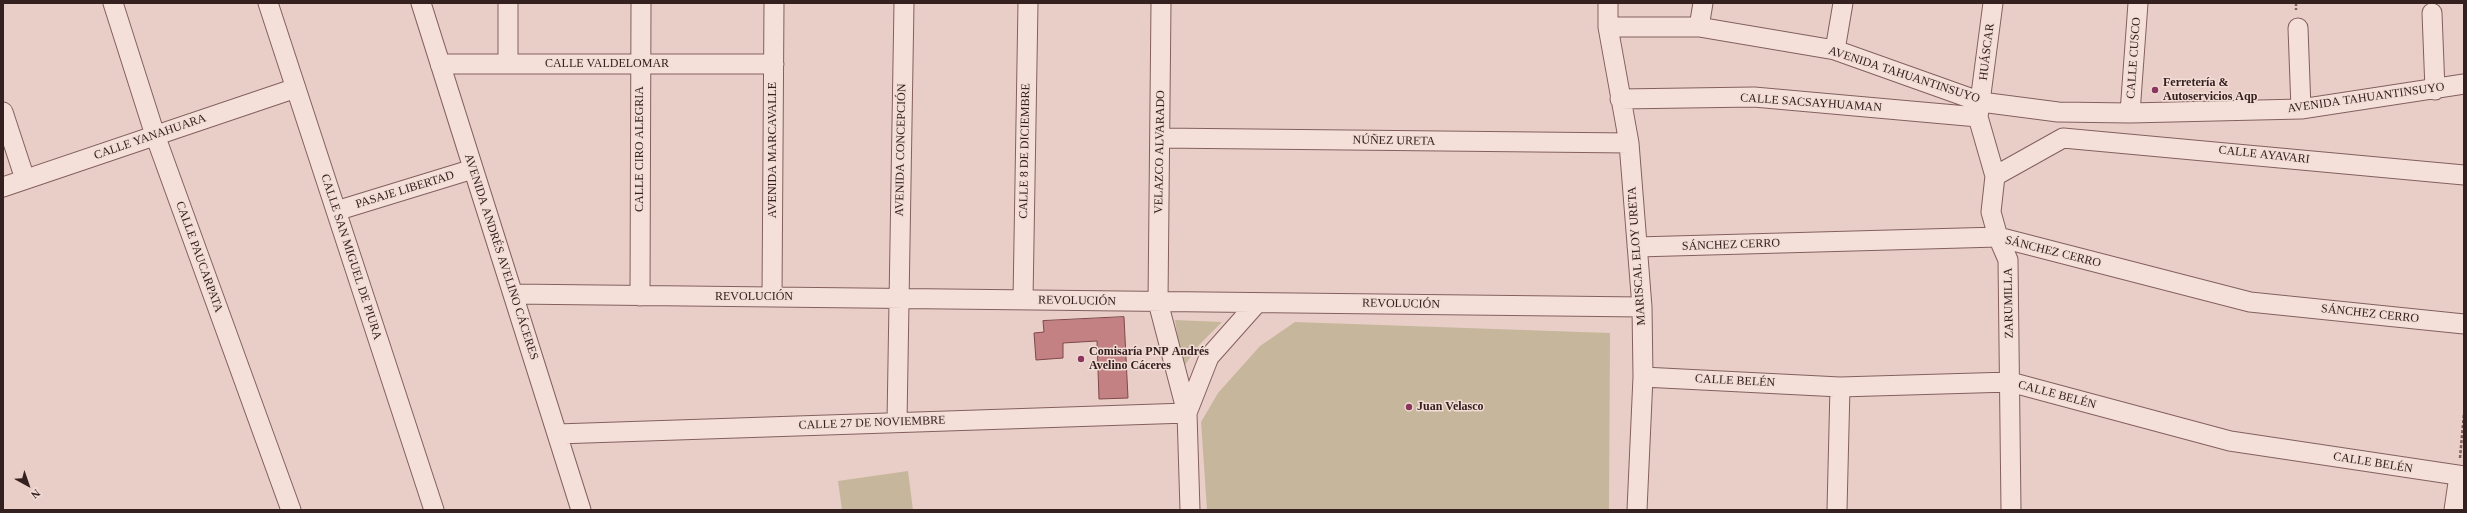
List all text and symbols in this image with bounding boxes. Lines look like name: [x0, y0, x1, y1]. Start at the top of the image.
street label: CALLE CUSCO: [2124, 17, 2144, 99]
street label: HUÁSCAR: [1976, 23, 1998, 81]
street label: AVENIDA TAHUANTINSUYO: [1826, 44, 1982, 106]
street label: CALLE VALDELOMAR: [545, 57, 669, 71]
place label: Ferretería & Autoservicios Aqp: [2163, 76, 2257, 104]
street label: AVENIDA TAHUANTINSUYO: [2287, 80, 2445, 116]
street label: AVENIDA MARCAVALLE: [766, 82, 780, 218]
street label: AVENIDA CONCEPCIÓN: [893, 83, 909, 217]
street label: CALLE 8 DE DICIEMBRE: [1017, 83, 1033, 219]
marker: Ferretería & Autoservicios Aqp: [2150, 85, 2160, 95]
street label: CALLE CIRO ALEGRIA: [633, 86, 647, 212]
street label: VELAZCO ALVARADO: [1152, 90, 1168, 214]
street label: CALLE SACSAYHUAMAN: [1740, 91, 1882, 115]
street label: CALLE YANAHUARA: [92, 111, 208, 163]
street label: NÚÑEZ URETA: [1353, 133, 1435, 149]
street label: CALLE AYAVARI: [2218, 143, 2310, 167]
street label: AVENIDA ANDRÉS AVELINO CÁCERES: [461, 152, 541, 362]
street label: PASAJE LIBERTAD: [354, 168, 456, 212]
street label: CALLE SAN MIGUEL DE PIURA: [317, 172, 385, 342]
street label: MARISCAL ELOY URETA: [1625, 186, 1649, 326]
street label: CALLE PAUCARPATA: [172, 199, 226, 315]
street label: SÁNCHEZ CERRO: [2004, 233, 2102, 271]
street label: SÁNCHEZ CERRO: [1682, 236, 1780, 254]
street label: ZARUMILLA: [2001, 268, 2017, 338]
street label: REVOLUCIÓN: [715, 290, 793, 304]
street label: REVOLUCIÓN: [1038, 293, 1116, 309]
street label: REVOLUCIÓN: [1362, 296, 1440, 312]
street label: SÁNCHEZ CERRO: [2320, 302, 2420, 326]
place label: Comisaría PNP Andrés Avelino Cáceres: [1089, 345, 1209, 373]
marker: Comisaría PNP Andrés Avelino Cáceres: [1076, 354, 1086, 364]
street label: CALLE BELÉN: [1695, 372, 1775, 390]
street label: CALLE BELÉN: [2016, 378, 2098, 412]
place label: Juan Velasco: [1417, 400, 1484, 414]
marker: Juan Velasco: [1404, 402, 1414, 412]
street label: CALLE 27 DE NOVIEMBRE: [798, 413, 946, 433]
street label: CALLE BELÉN: [2332, 450, 2414, 476]
north arrow: [8, 465, 48, 505]
text: N: [29, 487, 43, 501]

